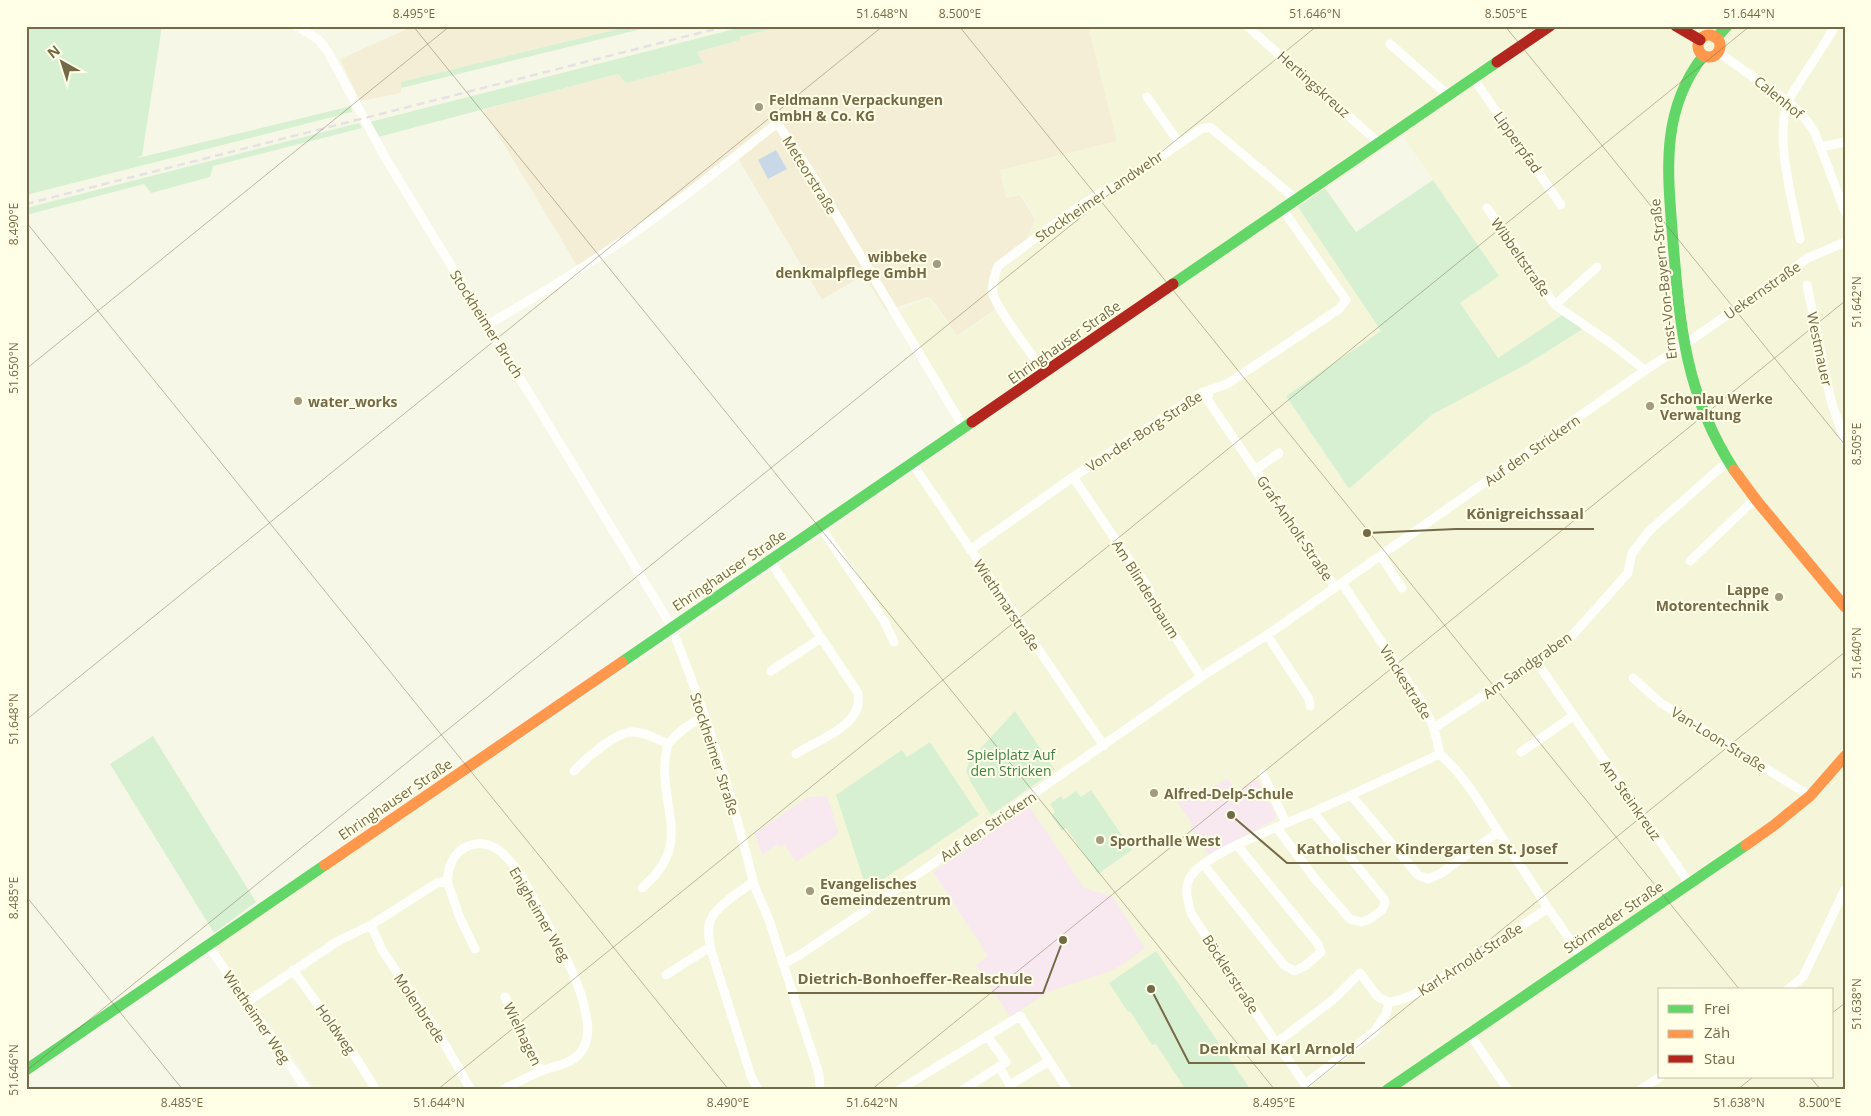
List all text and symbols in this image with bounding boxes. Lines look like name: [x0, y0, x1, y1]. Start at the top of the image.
text: 8.495°E: [393, 5, 435, 22]
text: 51.648°N: [856, 5, 908, 22]
text: 8.500°E: [939, 5, 981, 22]
text: 51.646°N: [1289, 5, 1341, 22]
text: 8.505°E: [1485, 5, 1527, 22]
text: 51.644°N: [1723, 5, 1775, 22]
north arrow: [38, 38, 88, 88]
text: N: [43, 41, 64, 62]
street label: Hertingskreuz: [1274, 46, 1355, 122]
street label: Calenhof: [1750, 71, 1809, 124]
place label: Feldmann Verpackungen GmbH & Co. KG: [769, 90, 943, 125]
marker: Feldmann Verpackungen GmbH & Co. KG: [753, 101, 765, 113]
street label: Lipperpfad: [1490, 107, 1546, 177]
street label: Meteorstraße: [778, 132, 842, 218]
street label: Stockheimer Landwehr: [1031, 146, 1167, 246]
street label: Ernst-Von-Bayern-Straße: [1645, 198, 1681, 360]
text: 8.490°E: [5, 203, 22, 245]
street label: Wibbeltstraße: [1487, 214, 1555, 300]
place label: wibbeke denkmalpflege GmbH: [775, 247, 927, 282]
street label: Uekernstraße: [1720, 257, 1804, 323]
marker: wibbeke denkmalpflege GmbH: [931, 258, 943, 270]
street label: Stockheimer Bruch: [446, 266, 528, 382]
text: 51.642°N: [1848, 276, 1865, 328]
street label: Ehringhauser Straße: [1004, 296, 1124, 388]
street label: Westmauer: [1803, 310, 1837, 388]
text: 51.650°N: [5, 342, 22, 394]
street label: Von-der-Borg-Straße: [1082, 386, 1206, 476]
place label: Schonlau Werke Verwaltung: [1660, 389, 1773, 424]
place label: water_works: [308, 392, 398, 411]
marker: water_works: [292, 395, 304, 407]
marker: Schonlau Werke Verwaltung: [1644, 400, 1656, 412]
street label: Auf den Strickern: [1480, 410, 1584, 490]
text: 8.505°E: [1848, 423, 1865, 465]
street label: Graf-Anholt-Straße: [1253, 472, 1337, 584]
callout: Königreichssaal: [1456, 499, 1594, 529]
text: Königreichssaal: [1466, 503, 1584, 523]
street label: Ehringhauser Straße: [668, 525, 790, 615]
street label: Am Blindenbaum: [1108, 536, 1184, 642]
street label: Wiethmarstraße: [969, 556, 1045, 654]
place label: Lappe Motorentechnik: [1656, 580, 1769, 615]
marker: Lappe Motorentechnik: [1773, 591, 1785, 603]
street label: Am Sandgraben: [1479, 627, 1575, 703]
text: 51.640°N: [1848, 627, 1865, 679]
street label: Vinckestraße: [1376, 641, 1436, 723]
street label: Stockheimer Straße: [686, 690, 744, 818]
text: 51.648°N: [5, 693, 22, 745]
street label: Van-Loon-Straße: [1668, 702, 1770, 776]
park label: Spielplatz Auf den Stricken: [967, 745, 1056, 780]
street label: Ehringhauser Straße: [334, 754, 456, 844]
street label: Am Steinkreuz: [1596, 756, 1666, 844]
place label: Alfred-Delp-Schule: [1164, 784, 1293, 803]
street label: Auf den Strickern: [936, 787, 1040, 865]
marker: Alfred-Delp-Schule: [1148, 787, 1160, 799]
place label: Sporthalle West: [1110, 831, 1221, 850]
callout: Katholischer Kindergarten St. Josef: [1287, 833, 1568, 863]
marker: Sporthalle West: [1094, 834, 1106, 846]
text: Katholischer Kindergarten St. Josef: [1297, 838, 1559, 858]
street label: Enigheimer Weg: [505, 863, 575, 965]
place label: Evangelisches Gemeindezentrum: [820, 874, 951, 909]
text: 8.485°E: [5, 877, 22, 919]
street label: Störmeder Straße: [1560, 877, 1667, 957]
marker: Evangelisches Gemeindezentrum: [804, 885, 816, 897]
street label: Karl-Arnold-Straße: [1414, 918, 1526, 1000]
street label: Böcklerstraße: [1198, 931, 1264, 1017]
callout: Dietrich-Bonhoeffer-Realschule: [788, 963, 1043, 993]
street label: Wietheimer Weg: [219, 967, 295, 1067]
text: Dietrich-Bonhoeffer-Realschule: [798, 968, 1033, 988]
street label: Molenbrede: [390, 970, 450, 1046]
text: 51.638°N: [1848, 978, 1865, 1030]
legend: [1658, 988, 1834, 1078]
text: Frei: [1704, 998, 1730, 1018]
street label: Wielhagen: [499, 999, 547, 1069]
street label: Holdweg: [312, 1000, 360, 1058]
text: Zäh: [1704, 1022, 1730, 1042]
callout: Denkmal Karl Arnold: [1189, 1033, 1365, 1063]
text: Denkmal Karl Arnold: [1199, 1038, 1355, 1058]
text: 51.646°N: [5, 1044, 22, 1096]
text: Stau: [1704, 1048, 1735, 1068]
text: 8.485°E: [161, 1094, 203, 1111]
text: 51.644°N: [413, 1094, 465, 1111]
text: 8.490°E: [707, 1094, 749, 1111]
text: 51.642°N: [846, 1094, 898, 1111]
text: 8.495°E: [1253, 1094, 1295, 1111]
text: 51.638°N: [1713, 1094, 1765, 1111]
text: 8.500°E: [1799, 1094, 1841, 1111]

